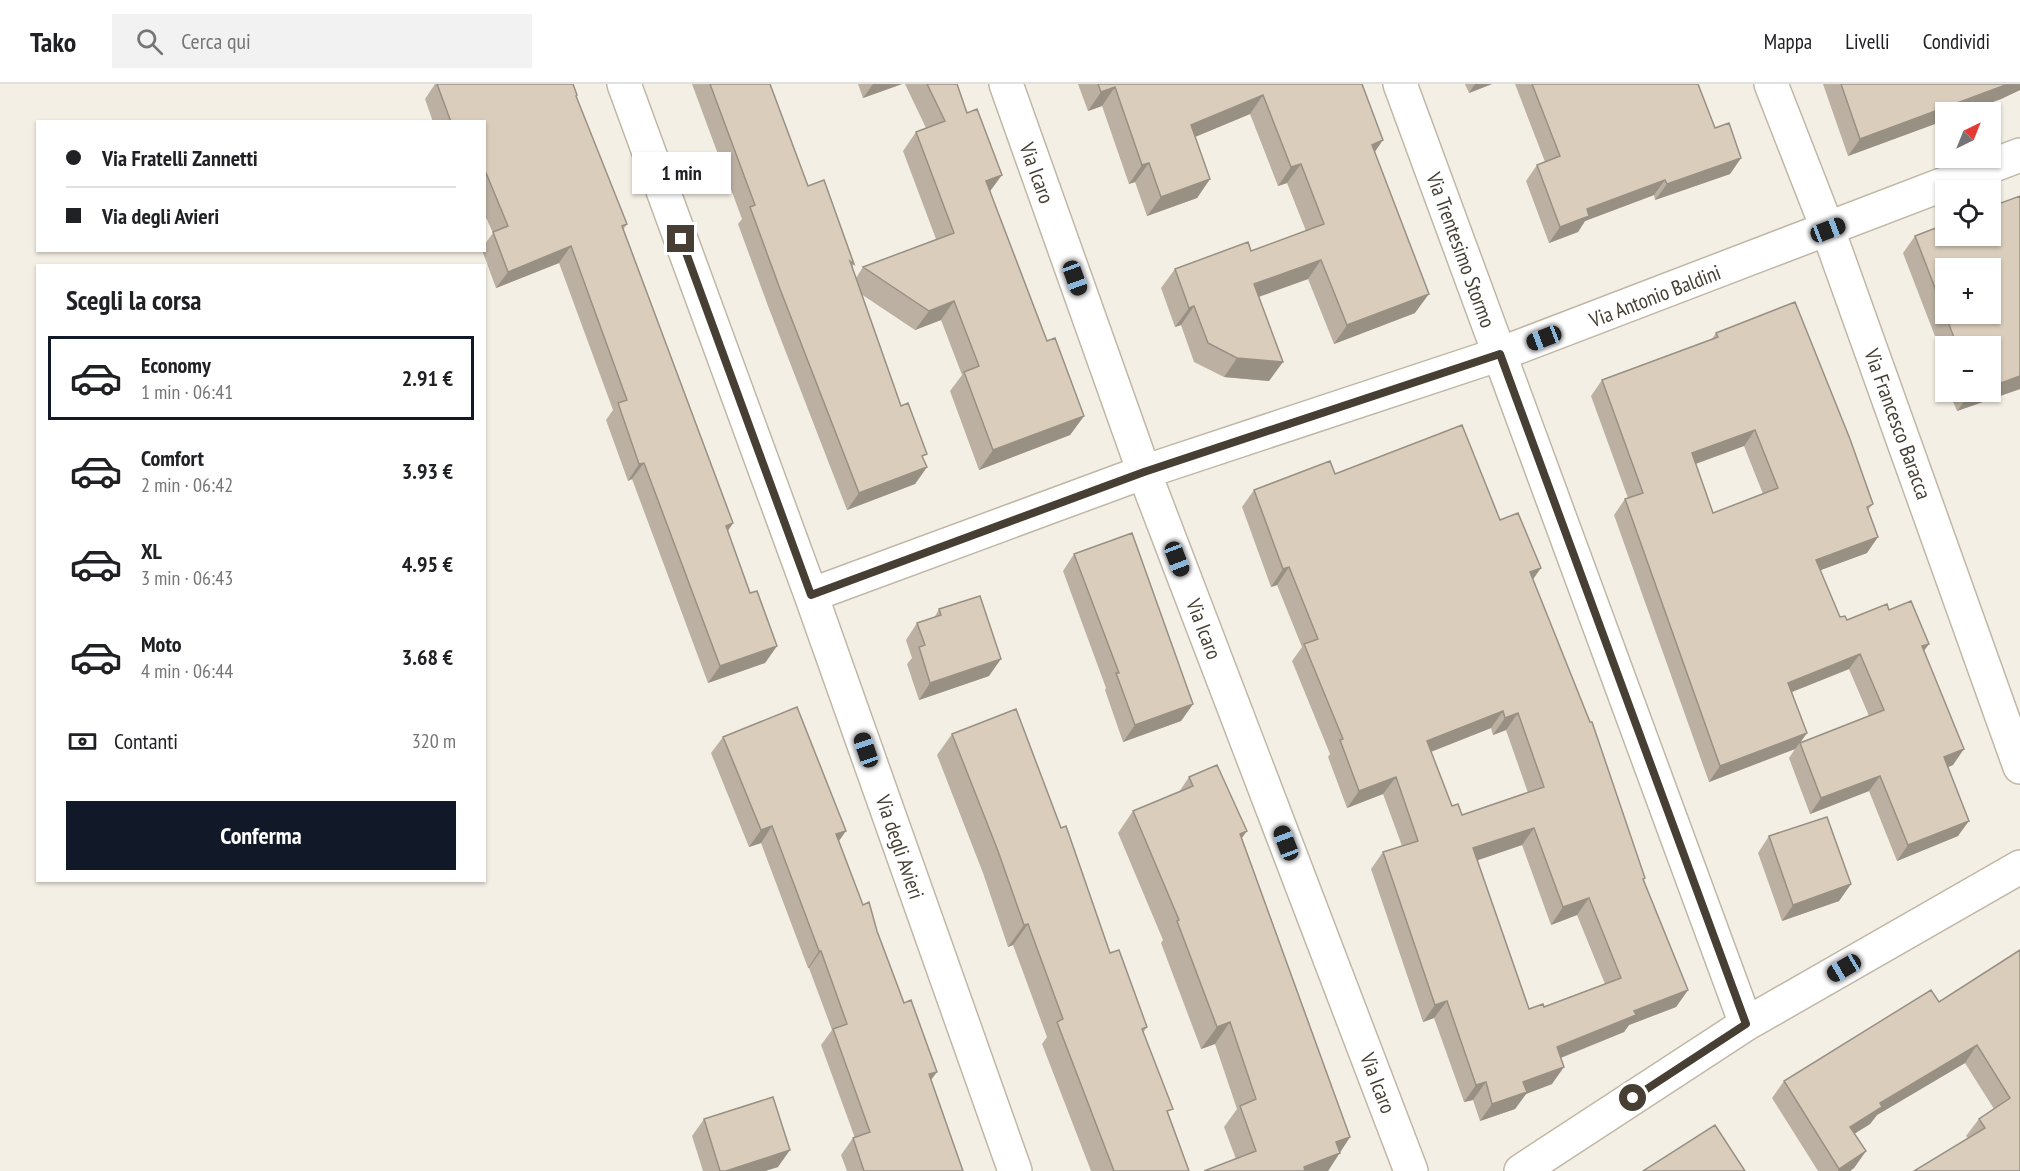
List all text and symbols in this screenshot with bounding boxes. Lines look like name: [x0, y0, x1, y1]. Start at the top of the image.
search box: [112, 14, 532, 68]
text: Tako: [30, 23, 76, 60]
icon: search: [133, 25, 166, 58]
text: Cerca qui: [181, 27, 251, 55]
text: Mappa: [1764, 28, 1812, 55]
text: Livelli: [1845, 28, 1890, 55]
text: Condividi: [1923, 28, 1990, 55]
north arrow: [1935, 102, 2001, 168]
map controls: [1935, 102, 2001, 402]
street label: Via Icaro: [1013, 138, 1060, 207]
text: Via Fratelli Zannetti: [102, 144, 258, 172]
callout: 1 min: [632, 152, 730, 194]
text: 1 min: [661, 160, 702, 186]
street label: Via Trentesimo Stormo: [1420, 168, 1502, 331]
button: locate: [1935, 180, 2001, 246]
text: Via degli Avieri: [102, 202, 219, 230]
car: [1808, 215, 1848, 245]
route end: [667, 225, 694, 252]
car: [1060, 258, 1090, 298]
button: +: [1935, 258, 2001, 324]
street label: Via Antonio Baldini: [1585, 259, 1724, 334]
text: Scegli la corsa: [66, 283, 202, 317]
car: [1524, 323, 1564, 353]
button: −: [1935, 336, 2001, 402]
street label: Via Francesco Baracca: [1858, 344, 1938, 503]
icon: car: [69, 351, 123, 405]
text: Economy: [141, 351, 211, 379]
text: 2.91 €: [402, 364, 453, 392]
text: 1 min · 06:41: [141, 379, 233, 405]
icon: car: [69, 444, 123, 498]
text: Comfort: [141, 444, 204, 472]
text: 3.93 €: [402, 457, 453, 485]
text: 2 min · 06:42: [141, 472, 233, 498]
icon: car: [69, 537, 123, 591]
text: XL: [141, 537, 162, 565]
car: [1162, 539, 1192, 579]
text: 4.95 €: [402, 550, 453, 578]
text: 3 min · 06:43: [141, 565, 233, 591]
street label: Via Icaro: [1180, 594, 1228, 663]
icon: car: [69, 630, 123, 684]
text: Moto: [141, 630, 182, 658]
text: 3.68 €: [402, 643, 453, 671]
text: 4 min · 06:44: [141, 658, 233, 684]
icon: cash: [66, 725, 99, 758]
text: Contanti: [114, 727, 178, 755]
text: 320 m: [412, 728, 456, 754]
car: [852, 730, 880, 770]
street label: Via degli Avieri: [869, 791, 930, 903]
button: Conferma: [66, 801, 456, 870]
car: [1271, 823, 1301, 863]
car: [1824, 951, 1864, 985]
street label: Via Icaro: [1354, 1048, 1402, 1117]
route start: [1619, 1084, 1646, 1111]

